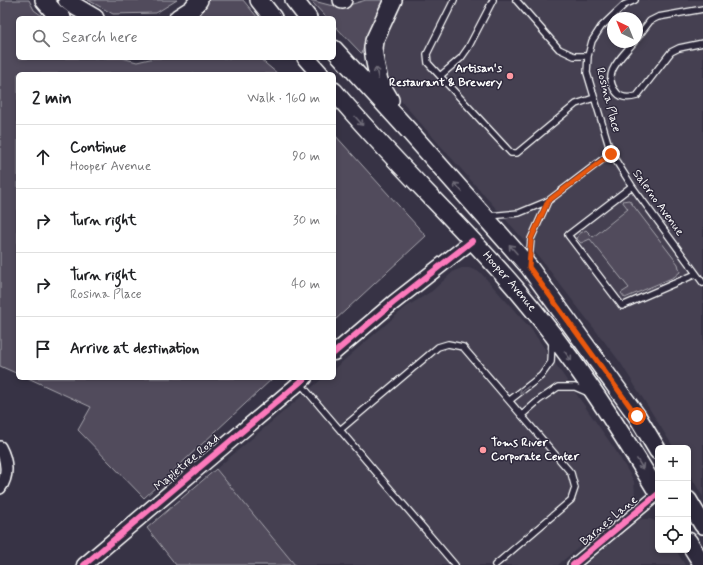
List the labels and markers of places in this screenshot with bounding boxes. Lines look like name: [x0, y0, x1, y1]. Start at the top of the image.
place label: Artisan's Restaurant & Brewery: [389, 61, 503, 91]
marker: Artisan's Restaurant & Brewery: [505, 71, 515, 81]
place label: Toms River Corporate Center: [491, 435, 579, 465]
marker: Toms River Corporate Center: [478, 445, 488, 455]

